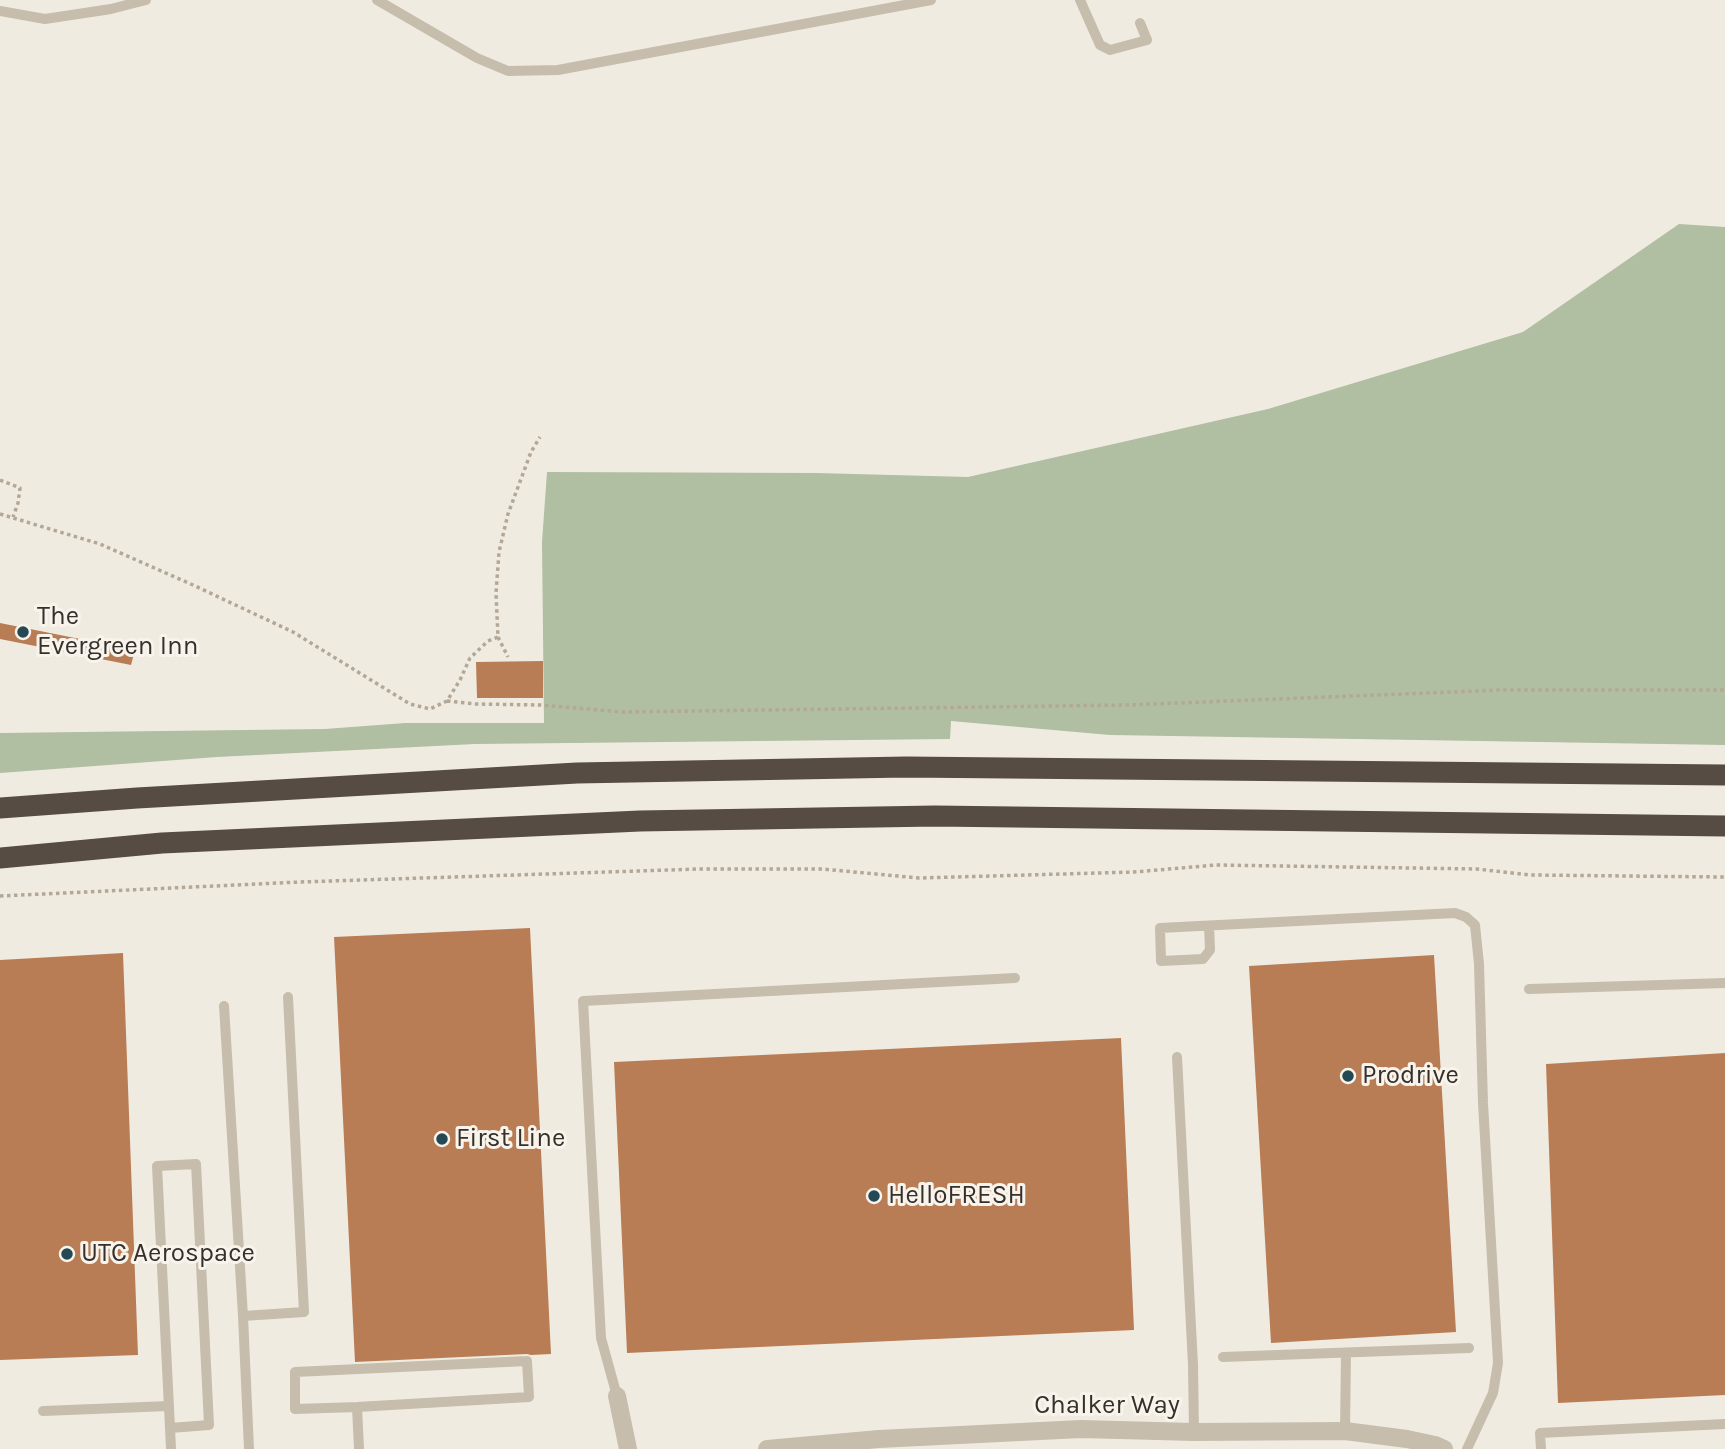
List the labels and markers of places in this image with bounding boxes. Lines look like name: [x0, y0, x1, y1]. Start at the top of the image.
place label: The Evergreen Inn: [37, 601, 198, 662]
marker: The Evergreen Inn: [15, 624, 31, 640]
place label: Prodrive: [1362, 1060, 1459, 1092]
marker: Prodrive: [1340, 1068, 1356, 1084]
place label: First Line: [456, 1123, 565, 1155]
marker: First Line: [434, 1131, 450, 1147]
place label: HelloFRESH: [888, 1180, 1025, 1212]
marker: HelloFRESH: [866, 1188, 882, 1204]
place label: UTC Aerospace: [81, 1238, 255, 1270]
marker: UTC Aerospace: [59, 1246, 75, 1262]

